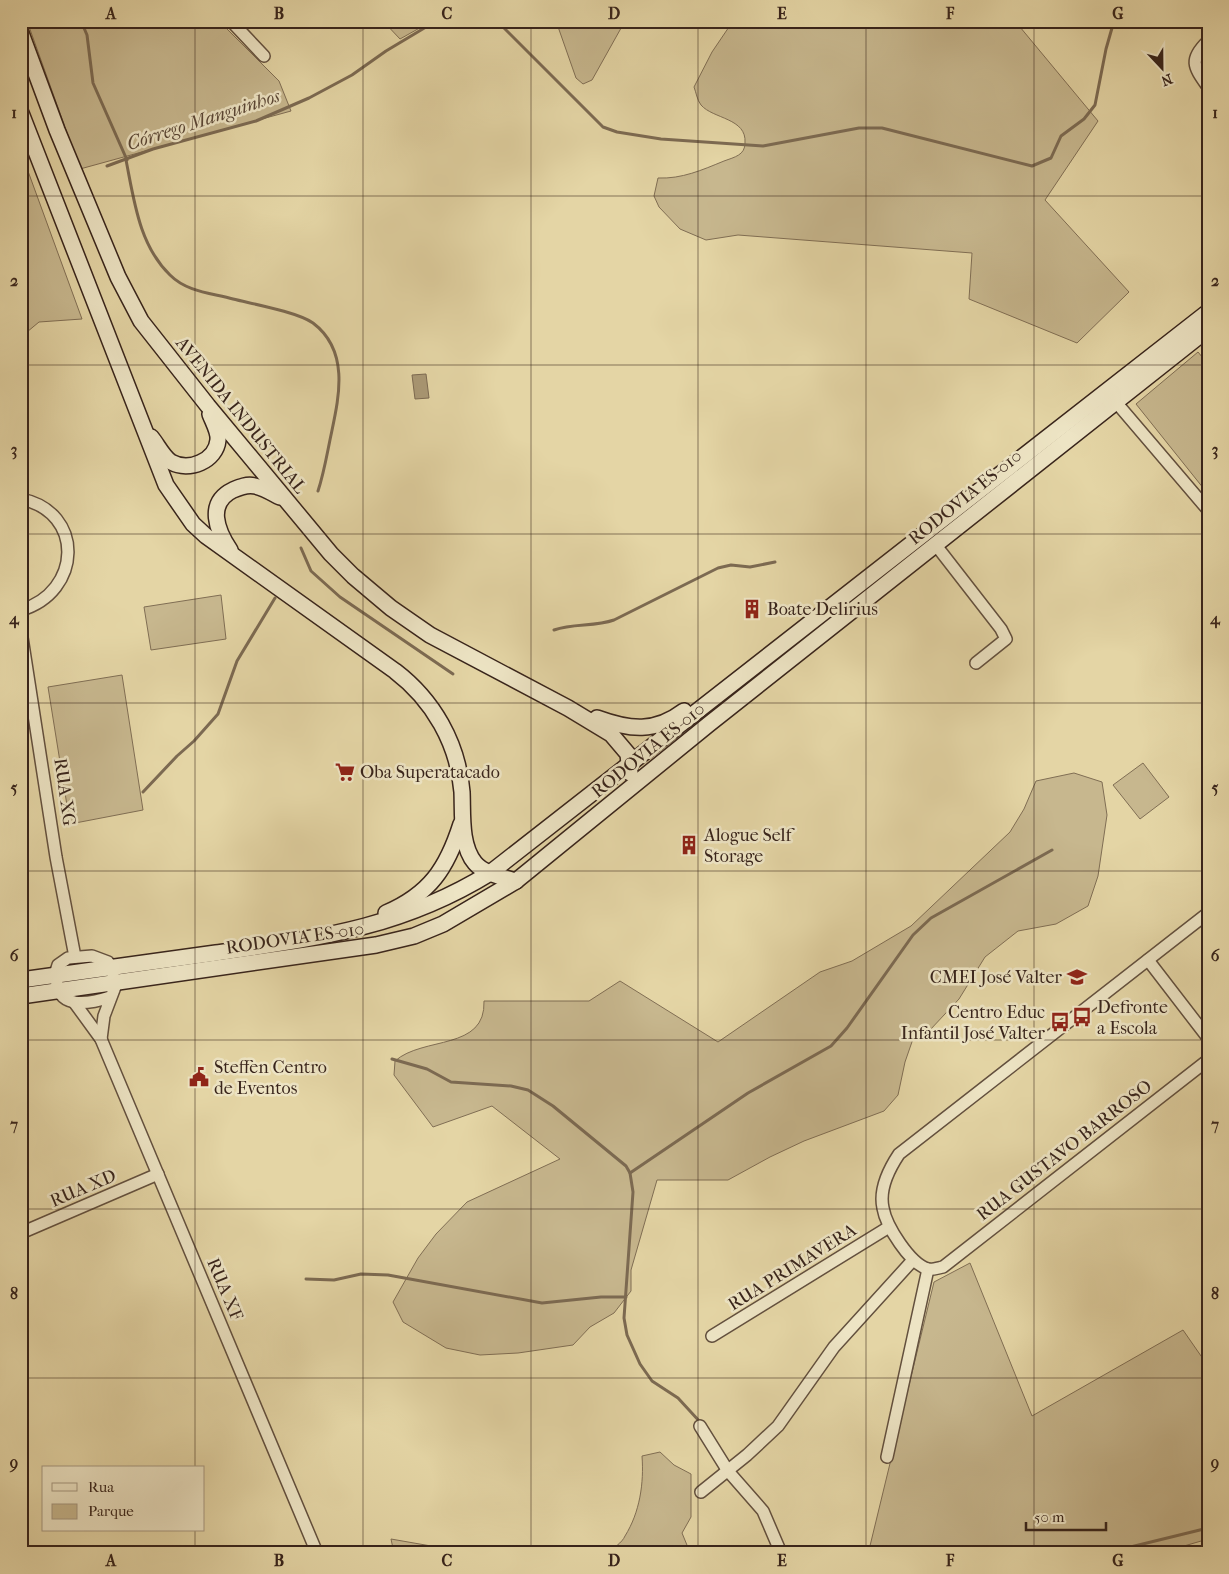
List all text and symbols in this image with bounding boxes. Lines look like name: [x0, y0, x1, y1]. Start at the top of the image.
text: A: [105, 4, 117, 23]
text: B: [274, 4, 284, 23]
text: C: [442, 4, 453, 23]
text: D: [608, 4, 620, 23]
text: E: [777, 4, 787, 23]
text: F: [945, 4, 955, 23]
text: G: [1112, 4, 1124, 23]
north arrow: [1136, 42, 1186, 92]
text: N: [1158, 70, 1175, 90]
water label: Córrego Manguinhos: [124, 84, 284, 155]
text: 1: [11, 103, 17, 122]
text: 1: [1212, 103, 1218, 122]
text: 2: [10, 271, 18, 290]
text: 2: [1211, 271, 1219, 290]
street label: AVENIDA INDUSTRIAL: [170, 332, 310, 498]
text: 3: [11, 440, 17, 460]
text: 3: [1212, 440, 1218, 460]
street label: RODOVIA ES-010: [905, 445, 1026, 549]
building icon: Boate Delirius: [741, 598, 763, 620]
place label: Boate Delirius: [767, 599, 878, 620]
text: 4: [8, 609, 20, 629]
text: 4: [1209, 609, 1221, 629]
street label: RODOVIA ES-010: [588, 698, 709, 802]
street label: RUA XG: [49, 757, 80, 828]
supermarket icon: Oba Superatacado: [334, 761, 356, 783]
place label: Oba Superatacado: [360, 762, 500, 783]
text: 5: [11, 778, 18, 797]
text: 5: [1212, 778, 1219, 797]
place label: Alogue Self Storage: [703, 825, 796, 867]
building icon: Alogue Self Storage: [678, 834, 700, 856]
street label: RODOVIA ES-010: [225, 918, 366, 959]
text: 6: [10, 946, 19, 965]
text: 6: [1211, 946, 1220, 965]
school or university icon: CMEI José Valter: [1066, 966, 1088, 988]
place label: CMEI José Valter: [930, 967, 1062, 988]
place label: Defronte a Escola: [1097, 997, 1168, 1039]
place label: Centro Educ Infantil José Valter: [901, 1002, 1045, 1044]
bus stop icon: Defronte a Escola: [1071, 1006, 1093, 1028]
bus stop icon: Centro Educ Infantil José Valter: [1049, 1011, 1071, 1033]
place label: Steffen Centro de Eventos: [214, 1057, 327, 1099]
public building icon: Steffen Centro de Eventos: [188, 1066, 210, 1088]
street label: RUA GUSTAVO BARROSO: [973, 1076, 1156, 1225]
text: 7: [9, 1115, 18, 1134]
text: 7: [1210, 1115, 1219, 1134]
street label: RUA XD: [47, 1165, 119, 1212]
street label: RUA PRIMAVERA: [724, 1219, 861, 1315]
street label: RUA XF: [202, 1255, 247, 1324]
text: 8: [10, 1284, 18, 1303]
text: 8: [1211, 1284, 1219, 1303]
text: 9: [9, 1453, 18, 1473]
text: 9: [1210, 1453, 1219, 1473]
legend: [42, 1466, 205, 1532]
text: Rua: [88, 1478, 115, 1496]
scale bar: [1026, 1499, 1106, 1531]
text: Parque: [88, 1502, 134, 1520]
text: 50 m: [1034, 1508, 1065, 1526]
text: A: [105, 1551, 117, 1570]
text: B: [274, 1551, 284, 1570]
text: C: [442, 1551, 453, 1570]
text: D: [608, 1551, 620, 1570]
text: E: [777, 1551, 787, 1570]
text: F: [945, 1551, 955, 1570]
text: G: [1112, 1551, 1124, 1570]

